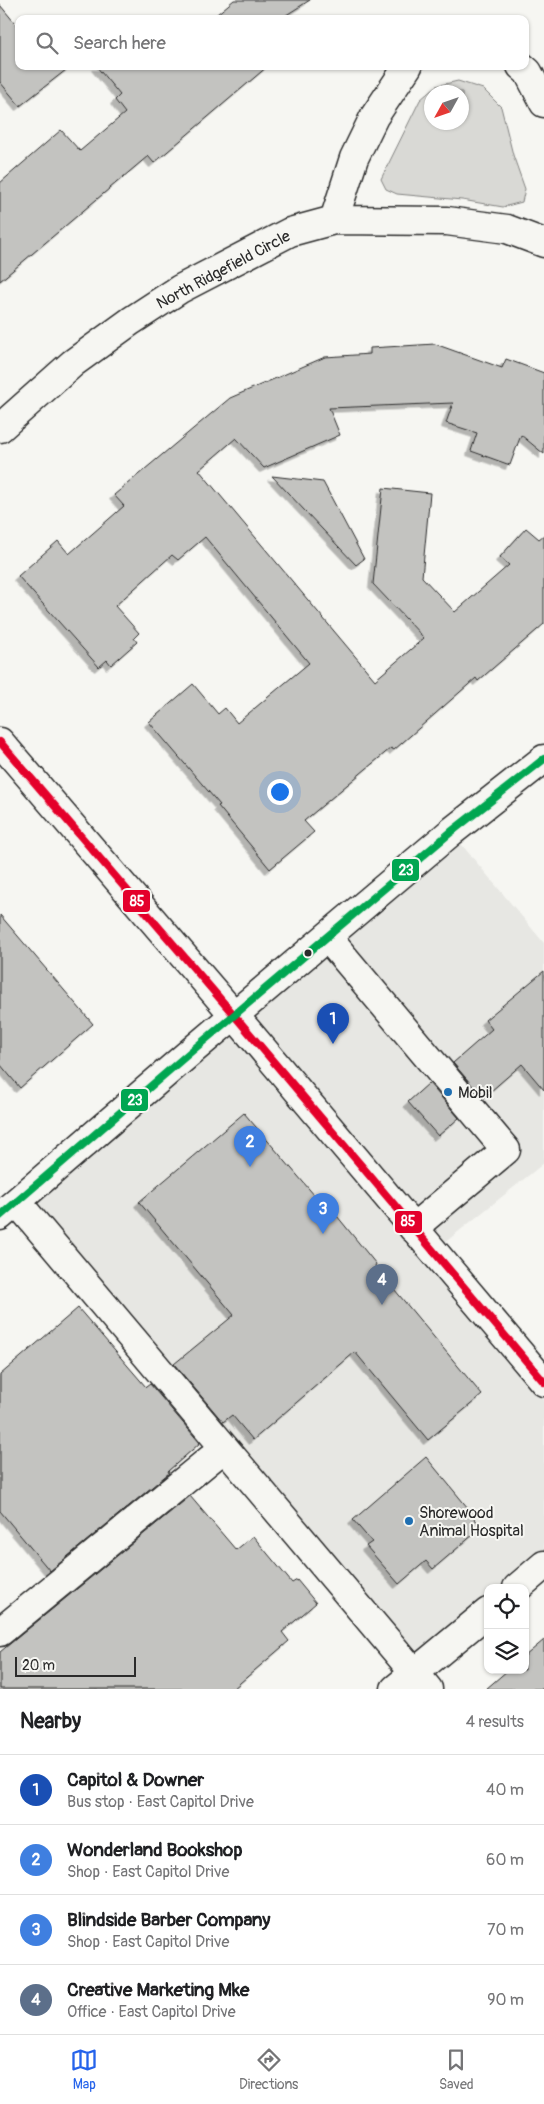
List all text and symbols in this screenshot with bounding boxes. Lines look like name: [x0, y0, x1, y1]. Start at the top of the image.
search box: [15, 15, 529, 70]
icon: search: [33, 29, 61, 57]
text: Search here: [73, 31, 166, 55]
north arrow: [424, 85, 469, 130]
street label: North Ridgefield Circle: [153, 226, 294, 314]
your location: [267, 779, 293, 805]
line badge: 23: [391, 858, 420, 882]
text: 23: [398, 862, 414, 879]
line badge: 85: [122, 889, 151, 913]
text: 85: [130, 893, 145, 910]
unlabelled marker: [303, 948, 313, 958]
pin: 1: [317, 1003, 349, 1044]
place label: Mobil: [458, 1083, 493, 1103]
marker: Mobil: [442, 1086, 454, 1098]
line badge: 23: [120, 1088, 149, 1112]
text: 23: [127, 1092, 143, 1109]
pin: 2: [234, 1126, 266, 1167]
pin: 3: [307, 1193, 339, 1234]
line badge: 85: [394, 1210, 423, 1234]
text: 85: [401, 1213, 416, 1230]
pin: 4: [366, 1264, 398, 1305]
place label: Shorewood Animal Hospital: [419, 1503, 524, 1541]
marker: Shorewood Animal Hospital: [403, 1515, 415, 1527]
map controls: [484, 1584, 529, 1674]
button: locate: [484, 1584, 529, 1629]
button: layers: [484, 1629, 529, 1674]
scale bar: [15, 1654, 136, 1677]
text: 20 m: [22, 1657, 55, 1674]
text: Nearby: [20, 1708, 81, 1735]
text: 4 results: [466, 1712, 524, 1732]
text: Capitol & Downer: [67, 1768, 204, 1792]
text: 1: [33, 1780, 39, 1800]
text: 40 m: [486, 1780, 524, 1800]
text: Bus stop · East Capitol Drive: [67, 1792, 254, 1812]
text: Wonderland Bookshop: [67, 1838, 242, 1862]
text: 2: [32, 1850, 40, 1870]
text: 60 m: [486, 1850, 524, 1870]
text: Shop · East Capitol Drive: [67, 1862, 229, 1882]
text: Blindside Barber Company: [67, 1908, 270, 1932]
text: 3: [32, 1920, 40, 1940]
text: 70 m: [487, 1920, 524, 1940]
text: Shop · East Capitol Drive: [67, 1932, 229, 1952]
text: Creative Marketing Mke: [67, 1978, 249, 2002]
text: 4: [31, 1990, 41, 2010]
text: 90 m: [487, 1990, 524, 2010]
text: Office · East Capitol Drive: [67, 2002, 236, 2022]
tab: Map: [70, 2046, 98, 2093]
tab: Directions: [239, 2046, 298, 2093]
tab: Saved: [439, 2046, 474, 2093]

